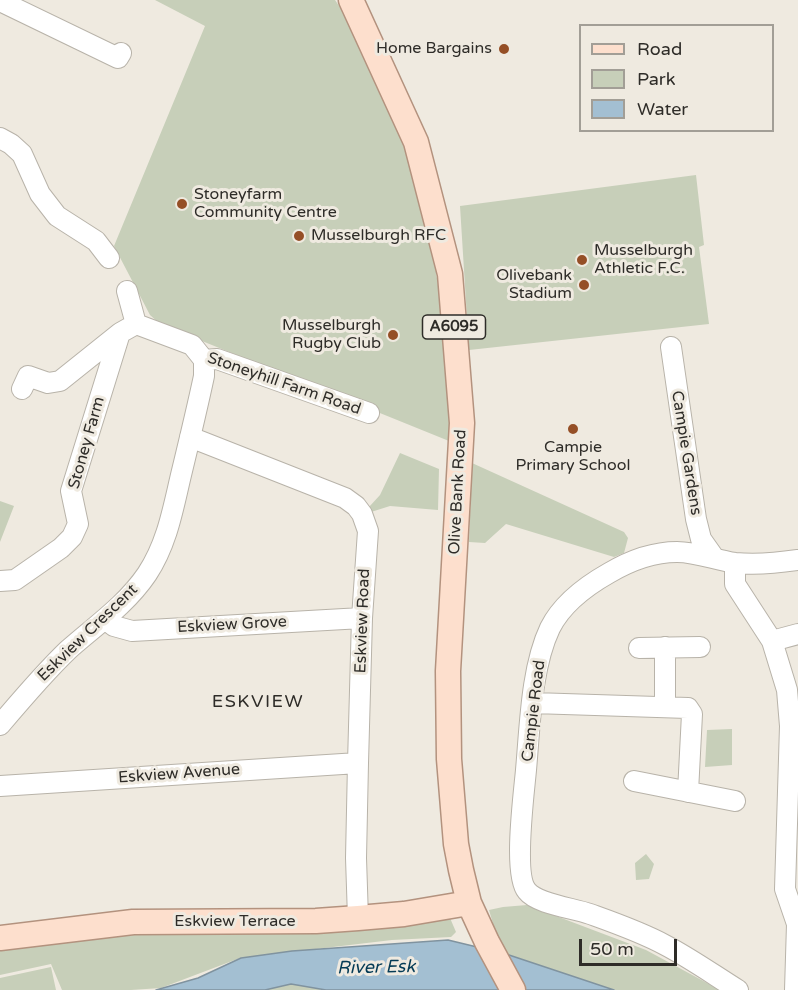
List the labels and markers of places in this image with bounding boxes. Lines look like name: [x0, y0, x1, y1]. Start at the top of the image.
place label: Home Bargains: [376, 39, 492, 59]
marker: Home Bargains: [497, 42, 511, 56]
place label: Stoneyfarm Community Centre: [194, 185, 337, 223]
marker: Stoneyfarm Community Centre: [175, 197, 189, 211]
place label: Musselburgh RFC: [311, 226, 446, 246]
marker: Musselburgh RFC: [292, 229, 306, 243]
place label: Musselburgh Athletic F.C.: [594, 241, 693, 279]
marker: Musselburgh Athletic F.C.: [575, 253, 589, 267]
place label: Olivebank Stadium: [496, 266, 572, 304]
marker: Olivebank Stadium: [577, 278, 591, 292]
place label: Musselburgh Rugby Club: [282, 316, 381, 354]
marker: Musselburgh Rugby Club: [386, 328, 400, 342]
marker: Campie Primary School: [566, 422, 580, 436]
place label: Campie Primary School: [516, 438, 630, 476]

